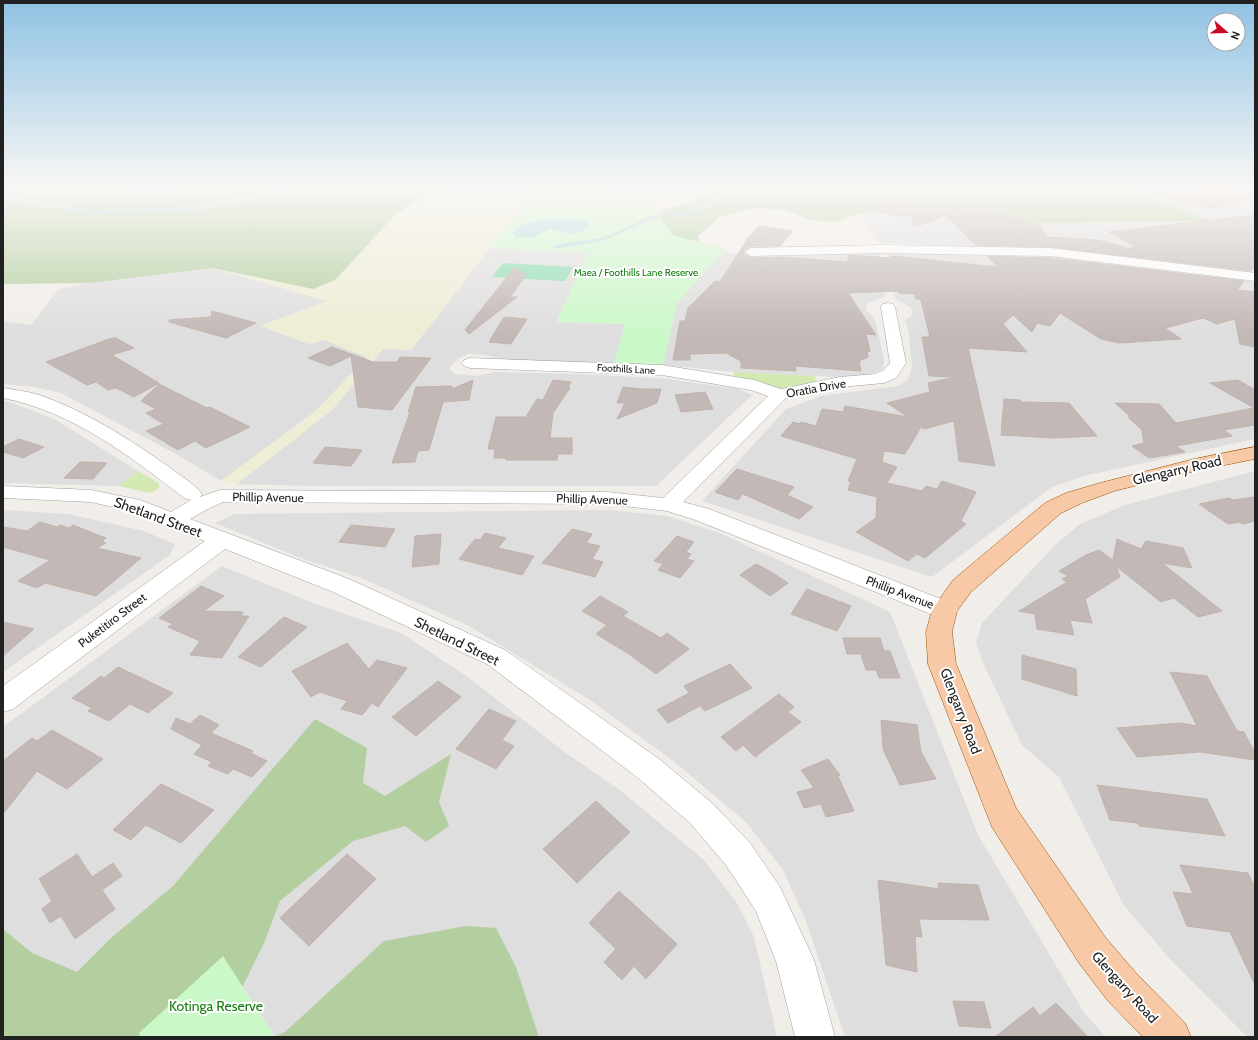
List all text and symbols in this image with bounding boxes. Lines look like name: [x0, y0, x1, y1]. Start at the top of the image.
north arrow: [1206, 12, 1246, 52]
text: N: [1227, 29, 1243, 41]
park label: Maea / Foothills Lane Reserve: [574, 266, 698, 279]
street label: Foothills Lane: [597, 361, 655, 377]
street label: Oratia Drive: [785, 375, 847, 401]
street label: Glengarry Road: [1131, 451, 1223, 489]
street label: Phillip Avenue: [232, 489, 304, 505]
street label: Phillip Avenue: [556, 490, 628, 508]
street label: Shetland Street: [112, 493, 205, 541]
street label: Phillip Avenue: [864, 572, 936, 612]
street label: Puketitiro Street: [75, 590, 149, 650]
street label: Shetland Street: [412, 613, 503, 669]
street label: Glengarry Road: [936, 665, 986, 757]
street label: Glengarry Road: [1088, 947, 1162, 1027]
park label: Kotinga Reserve: [169, 997, 263, 1015]

